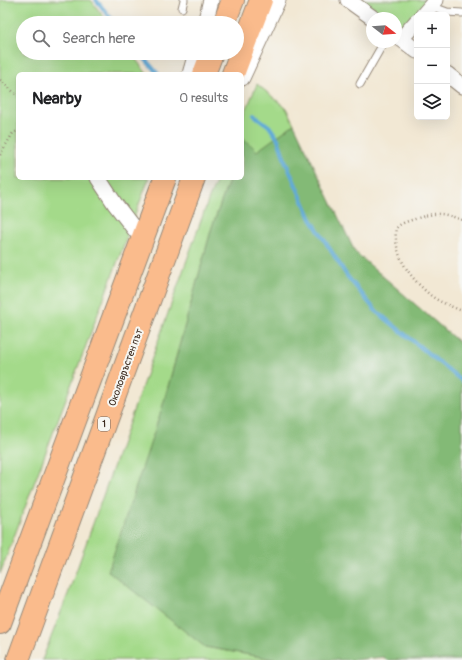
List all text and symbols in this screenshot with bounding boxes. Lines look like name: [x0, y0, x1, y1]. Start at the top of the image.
north arrow: [366, 12, 402, 48]
map controls: [414, 12, 450, 120]
button: +: [414, 12, 450, 48]
search box: [16, 16, 244, 60]
icon: search: [30, 27, 52, 49]
text: Search here: [62, 29, 135, 48]
button: −: [414, 48, 450, 84]
button: layers: [414, 84, 450, 120]
text: Nearby: [32, 88, 81, 109]
text: 0 results: [179, 90, 228, 106]
street label: Околовръстен път: [106, 327, 146, 408]
road number: 1: [98, 417, 110, 431]

